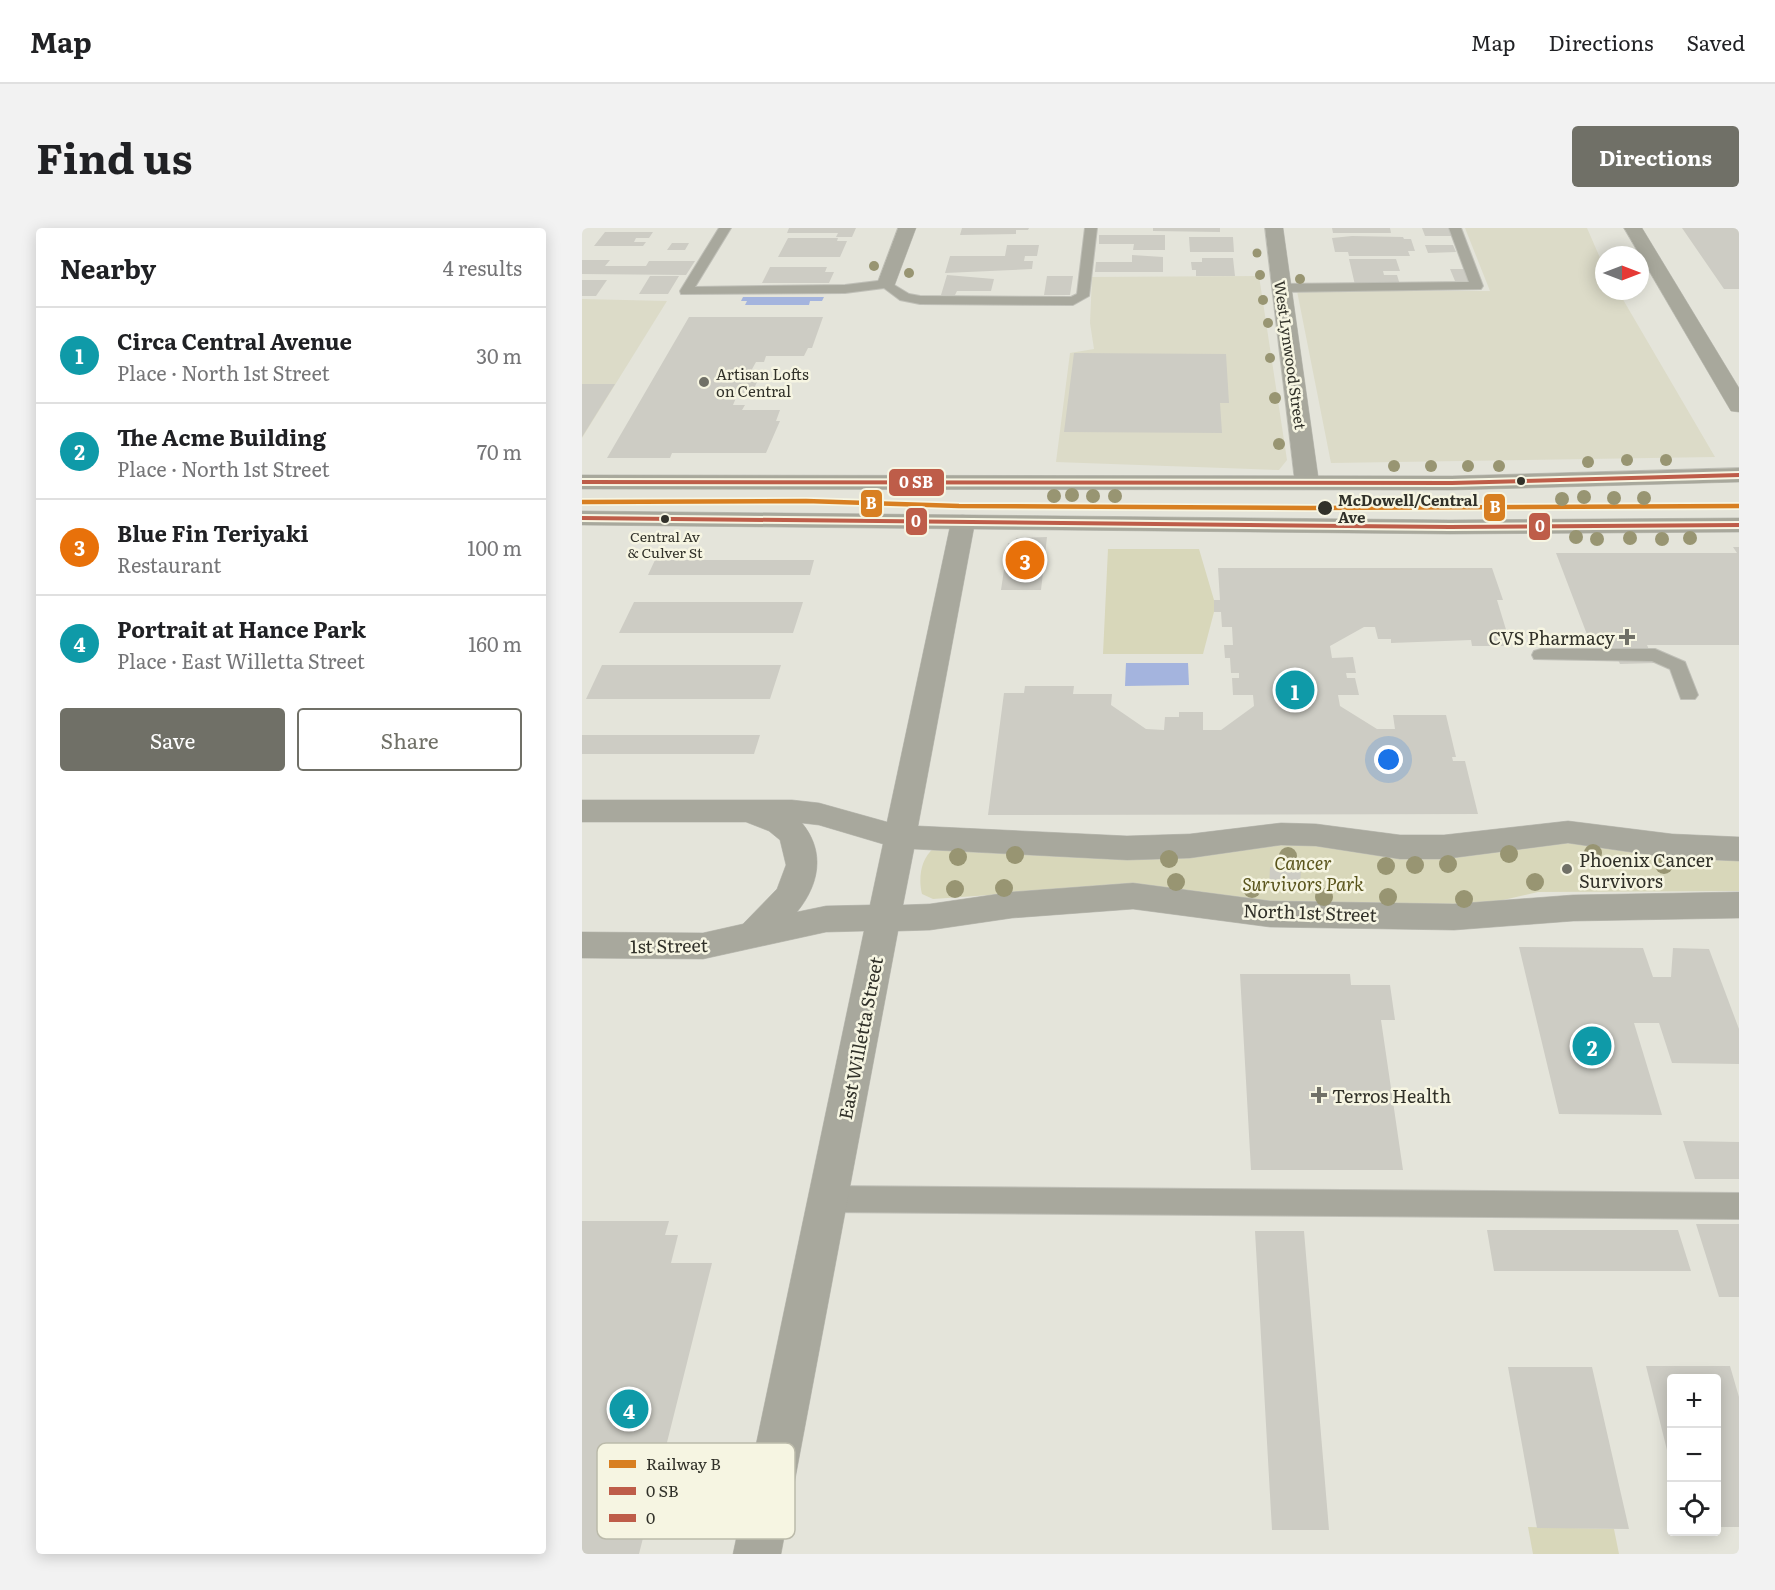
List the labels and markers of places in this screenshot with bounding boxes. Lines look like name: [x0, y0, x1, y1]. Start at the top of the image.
place label: Artisan Lofts on Central: [716, 362, 809, 402]
marker: Artisan Lofts on Central: [697, 375, 711, 389]
unlabelled marker: [1515, 475, 1527, 487]
place label: McDowell/Central Ave: [1338, 488, 1478, 528]
marker: McDowell/Central Ave: [1316, 499, 1334, 517]
marker: Central Av & Culver St: [659, 513, 671, 525]
place label: Central Av & Culver St: [627, 526, 703, 562]
pin: 3: [1006, 538, 1044, 582]
place label: CVS Pharmacy: [1488, 624, 1616, 651]
marker: CVS Pharmacy: [1620, 630, 1634, 644]
pin: 1: [1276, 668, 1314, 712]
place label: Phoenix Cancer Survivors: [1579, 846, 1714, 894]
marker: Phoenix Cancer Survivors: [1560, 862, 1574, 876]
pin: 2: [1572, 1024, 1612, 1068]
place label: Terros Health: [1332, 1082, 1451, 1109]
marker: Terros Health: [1310, 1086, 1328, 1104]
pin: 4: [610, 1386, 648, 1432]

